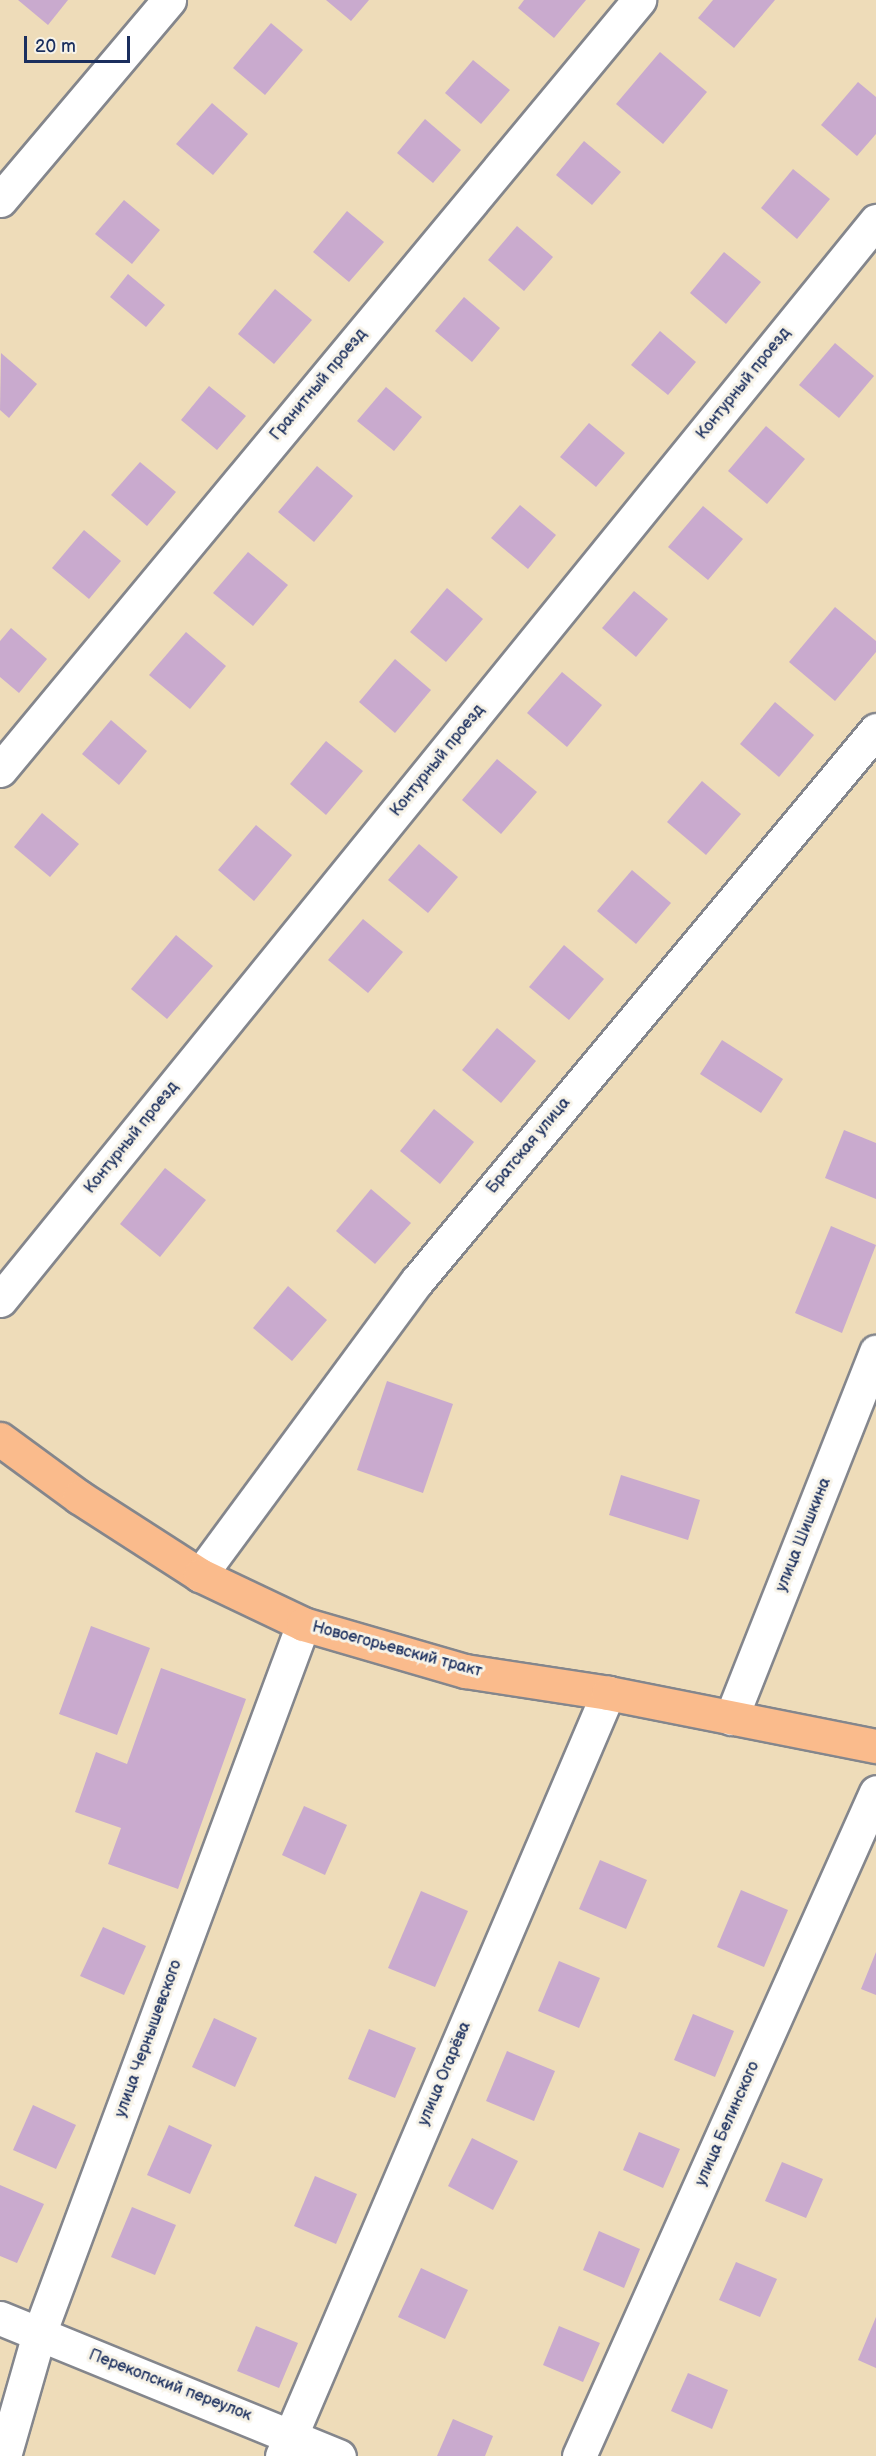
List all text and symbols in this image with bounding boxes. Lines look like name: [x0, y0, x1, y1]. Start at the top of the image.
scale bar: [27, 24, 134, 62]
text: 20 m: [35, 36, 76, 57]
street label: Контурный проезд: [693, 324, 795, 444]
street label: Гранитный проезд: [267, 325, 371, 445]
street label: Контурный проезд: [387, 701, 489, 821]
street label: Контурный проезд: [81, 1078, 183, 1198]
street label: Братская улица: [483, 1094, 575, 1198]
street label: улица Шишкина: [772, 1475, 836, 1595]
street label: Новоегорьевский тракт: [310, 1618, 484, 1682]
street label: улица Чернышевского: [112, 1958, 186, 2120]
street label: улица Огарёва: [414, 2019, 476, 2129]
street label: улица Белинского: [692, 2059, 764, 2189]
street label: Перекопский переулок: [86, 2346, 254, 2426]

